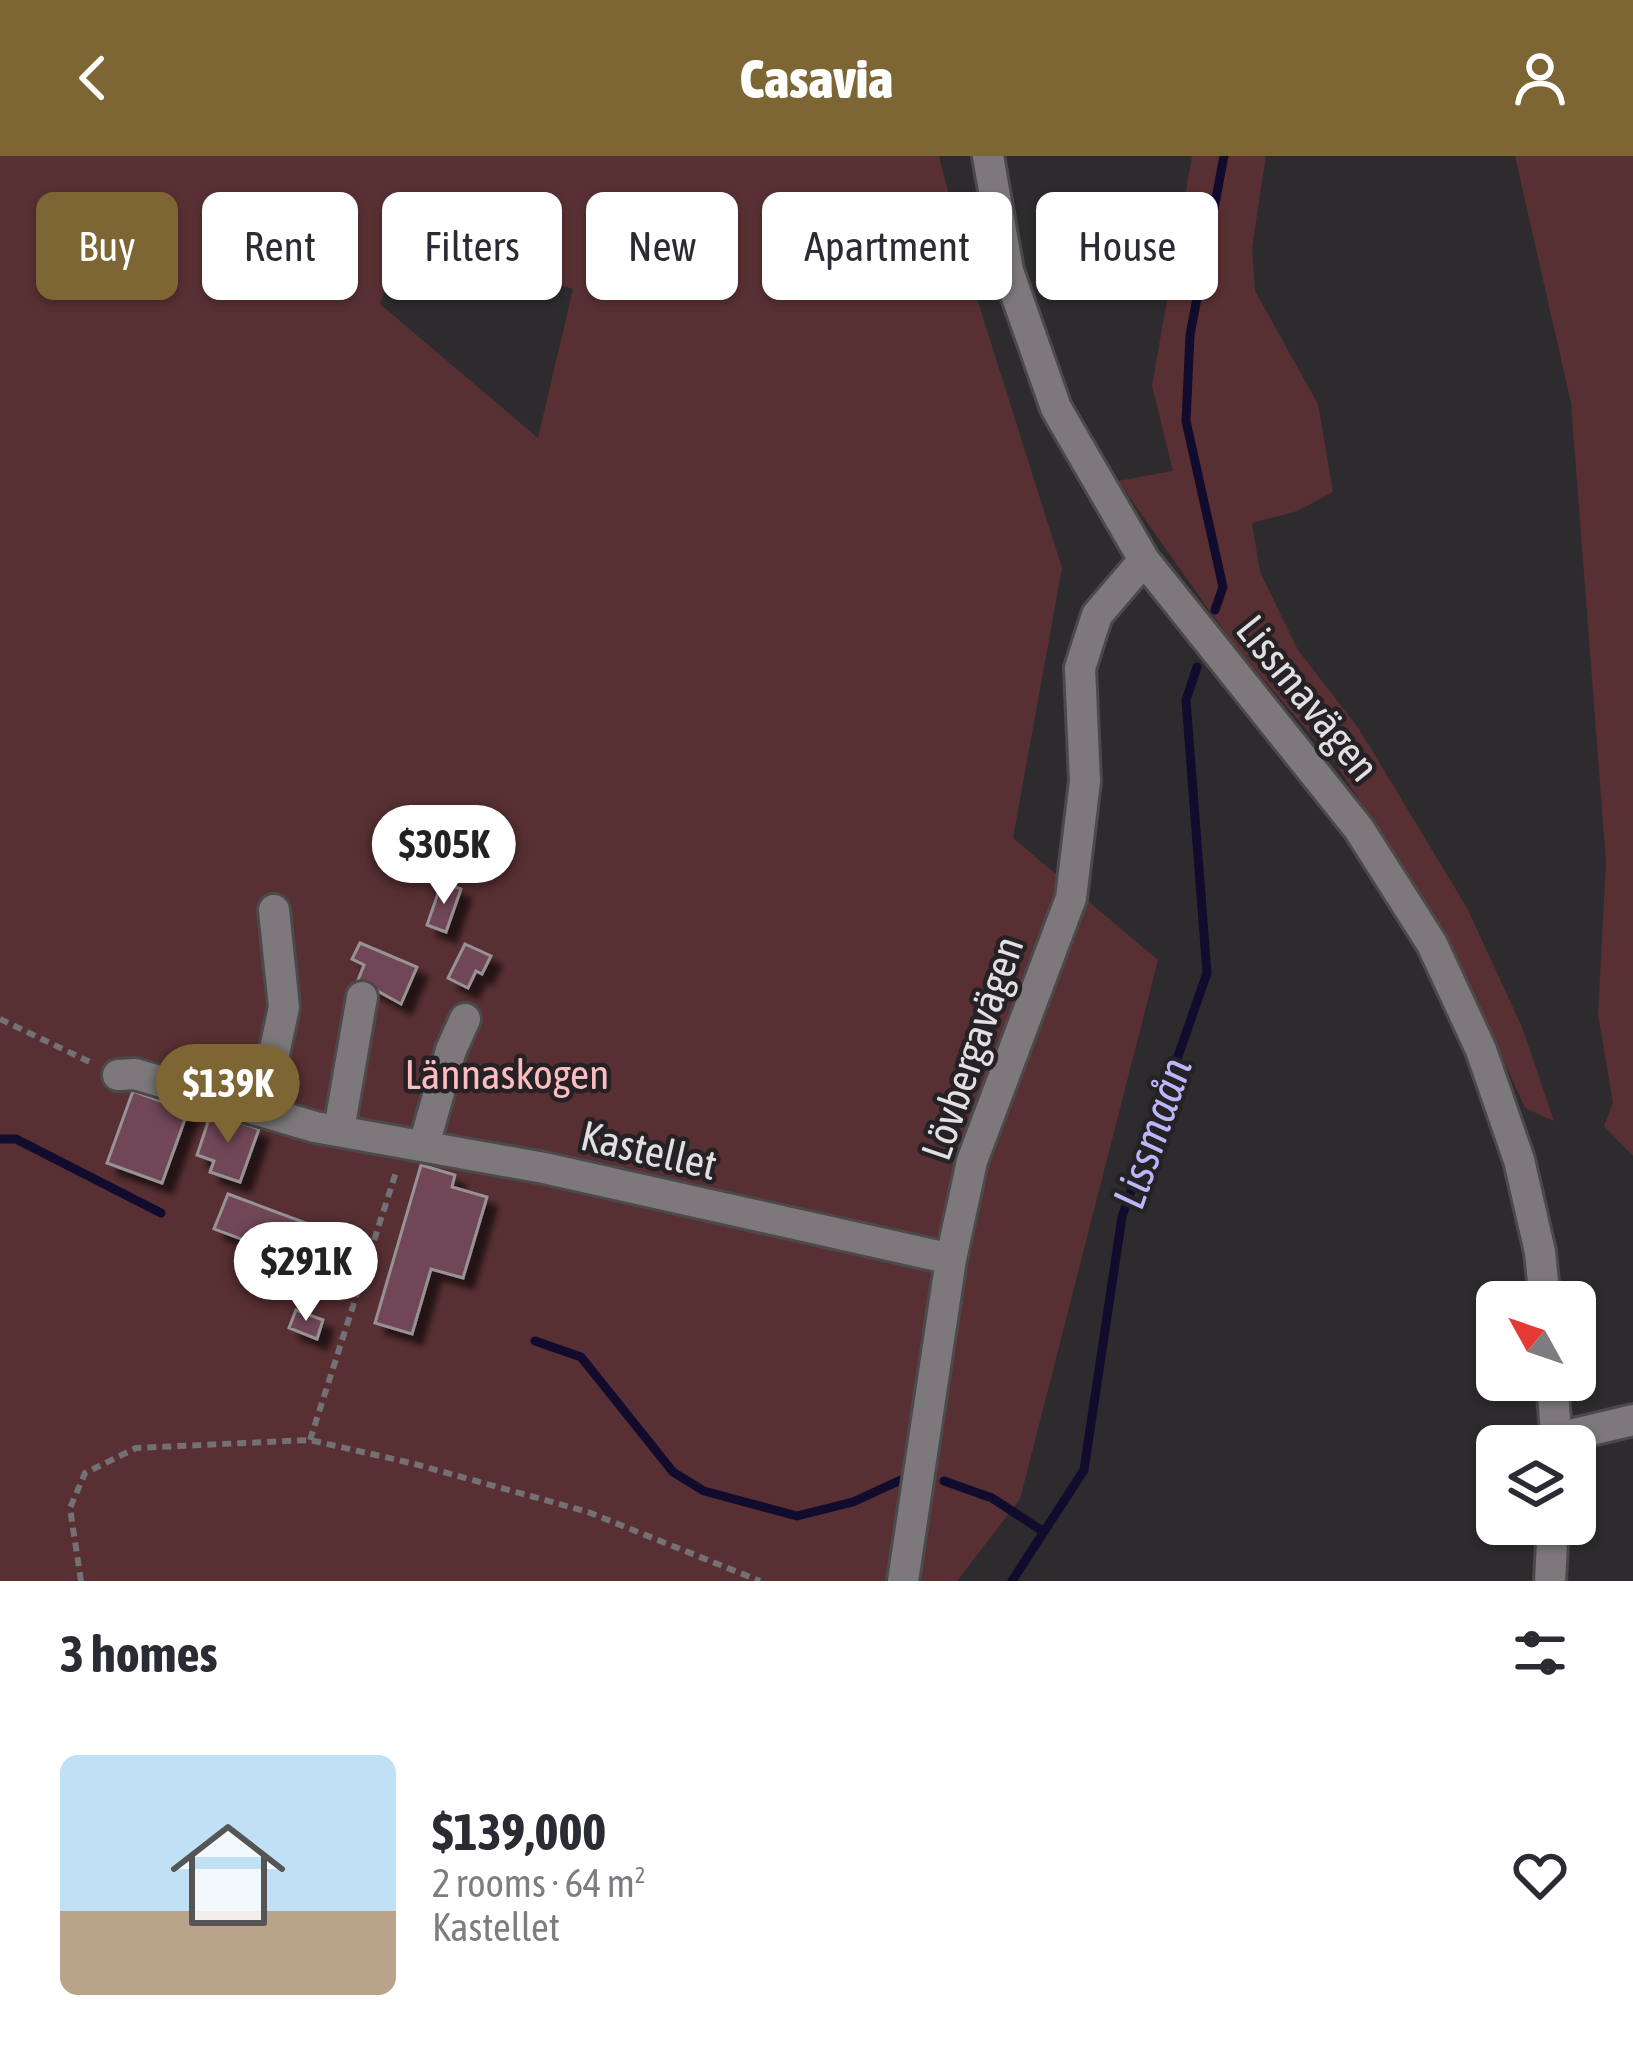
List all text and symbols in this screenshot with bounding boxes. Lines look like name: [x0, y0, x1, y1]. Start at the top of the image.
icon: back: [60, 45, 126, 111]
icon: person: [1507, 45, 1573, 111]
text: Casavia: [740, 48, 893, 109]
chip: Buy: [36, 192, 178, 300]
chip: Rent: [202, 192, 358, 300]
chip: Filters: [382, 192, 562, 300]
chip: New: [586, 192, 738, 300]
chip: Apartment: [762, 192, 1012, 300]
chip: House: [1036, 192, 1218, 300]
street label: Lissmavägen: [1227, 606, 1389, 790]
pin: $305K: [360, 805, 528, 907]
text: $305K: [399, 822, 489, 866]
street label: Lövbergavägen: [911, 930, 1033, 1166]
pin: $139K: [144, 1044, 312, 1146]
park label: Lännaskogen: [405, 1050, 609, 1098]
water label: Lissmaån: [1102, 1051, 1202, 1215]
text: $139K: [183, 1061, 273, 1105]
street label: Kastellet: [576, 1111, 722, 1189]
pin: $291K: [222, 1222, 390, 1324]
text: $291K: [261, 1239, 351, 1283]
north arrow: [1476, 1281, 1596, 1401]
map controls: [1476, 1281, 1596, 1545]
button: layers: [1476, 1425, 1596, 1545]
icon: filters: [1507, 1620, 1573, 1686]
text: 3 homes: [60, 1624, 218, 1683]
text: $139,000: [432, 1802, 606, 1861]
icon: home: [156, 1803, 300, 1947]
icon: heart: [1507, 1842, 1573, 1908]
text: 2 rooms · 64 m²: [432, 1861, 646, 1905]
text: Kastellet: [432, 1905, 560, 1949]

